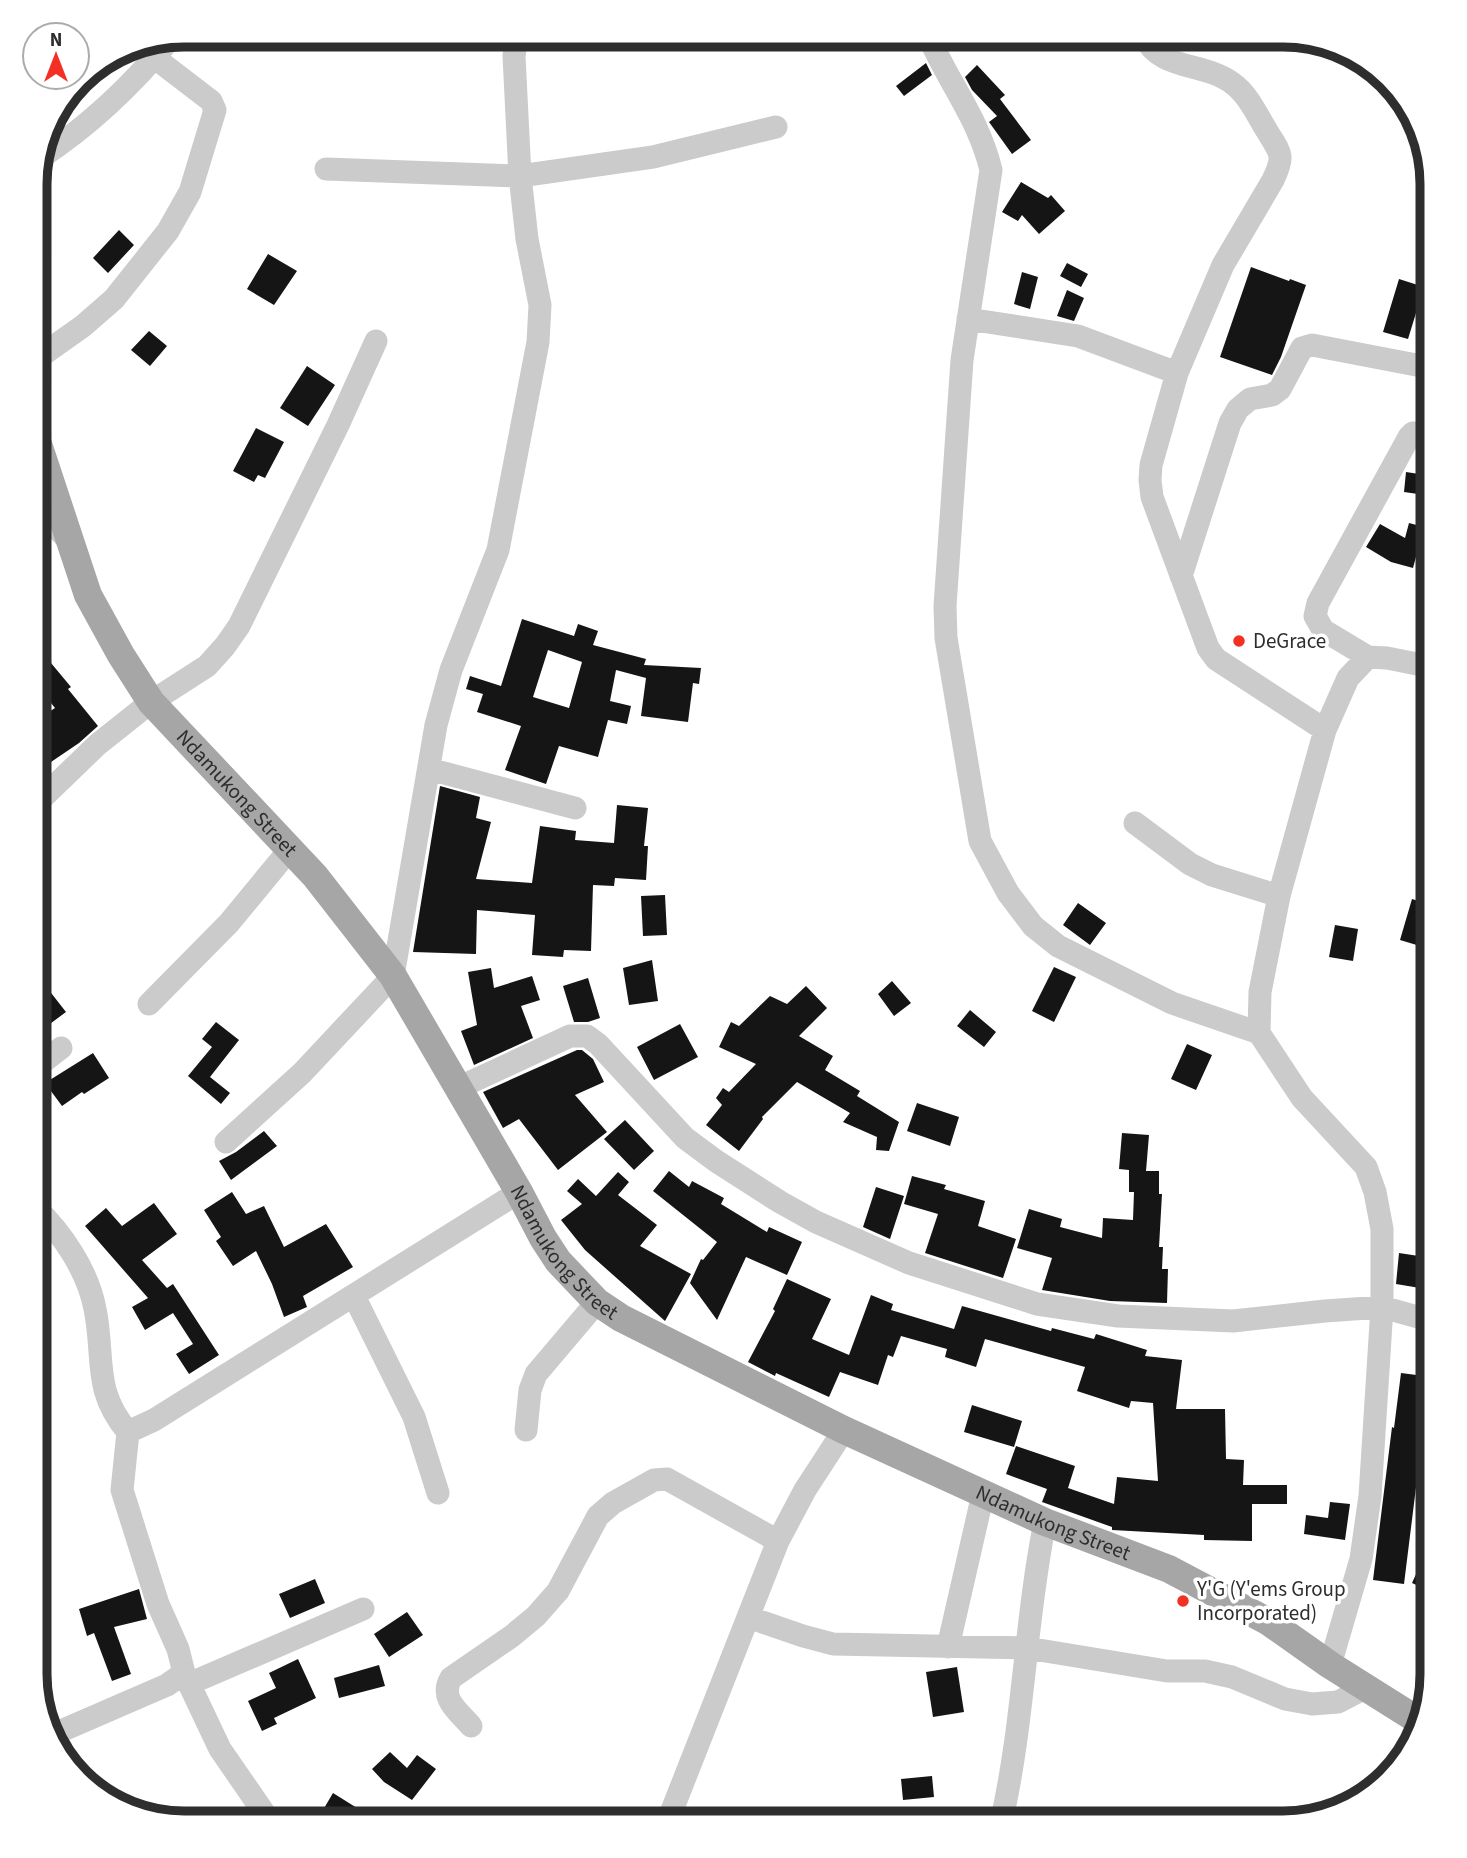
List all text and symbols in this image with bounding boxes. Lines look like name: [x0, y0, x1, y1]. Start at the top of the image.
north arrow: [21, 21, 91, 91]
text: N: [50, 27, 62, 54]
place label: DeGrace: [1253, 626, 1326, 656]
marker: DeGrace: [1231, 633, 1247, 649]
street label: Ndamukong Street: [169, 723, 304, 863]
street label: Ndamukong Street: [503, 1179, 624, 1327]
street label: Ndamukong Street: [971, 1477, 1135, 1568]
place label: Y'G (Y'ems Group Incorporated): [1196, 1574, 1346, 1628]
marker: Y'G (Y'ems Group Incorporated): [1175, 1593, 1191, 1609]

